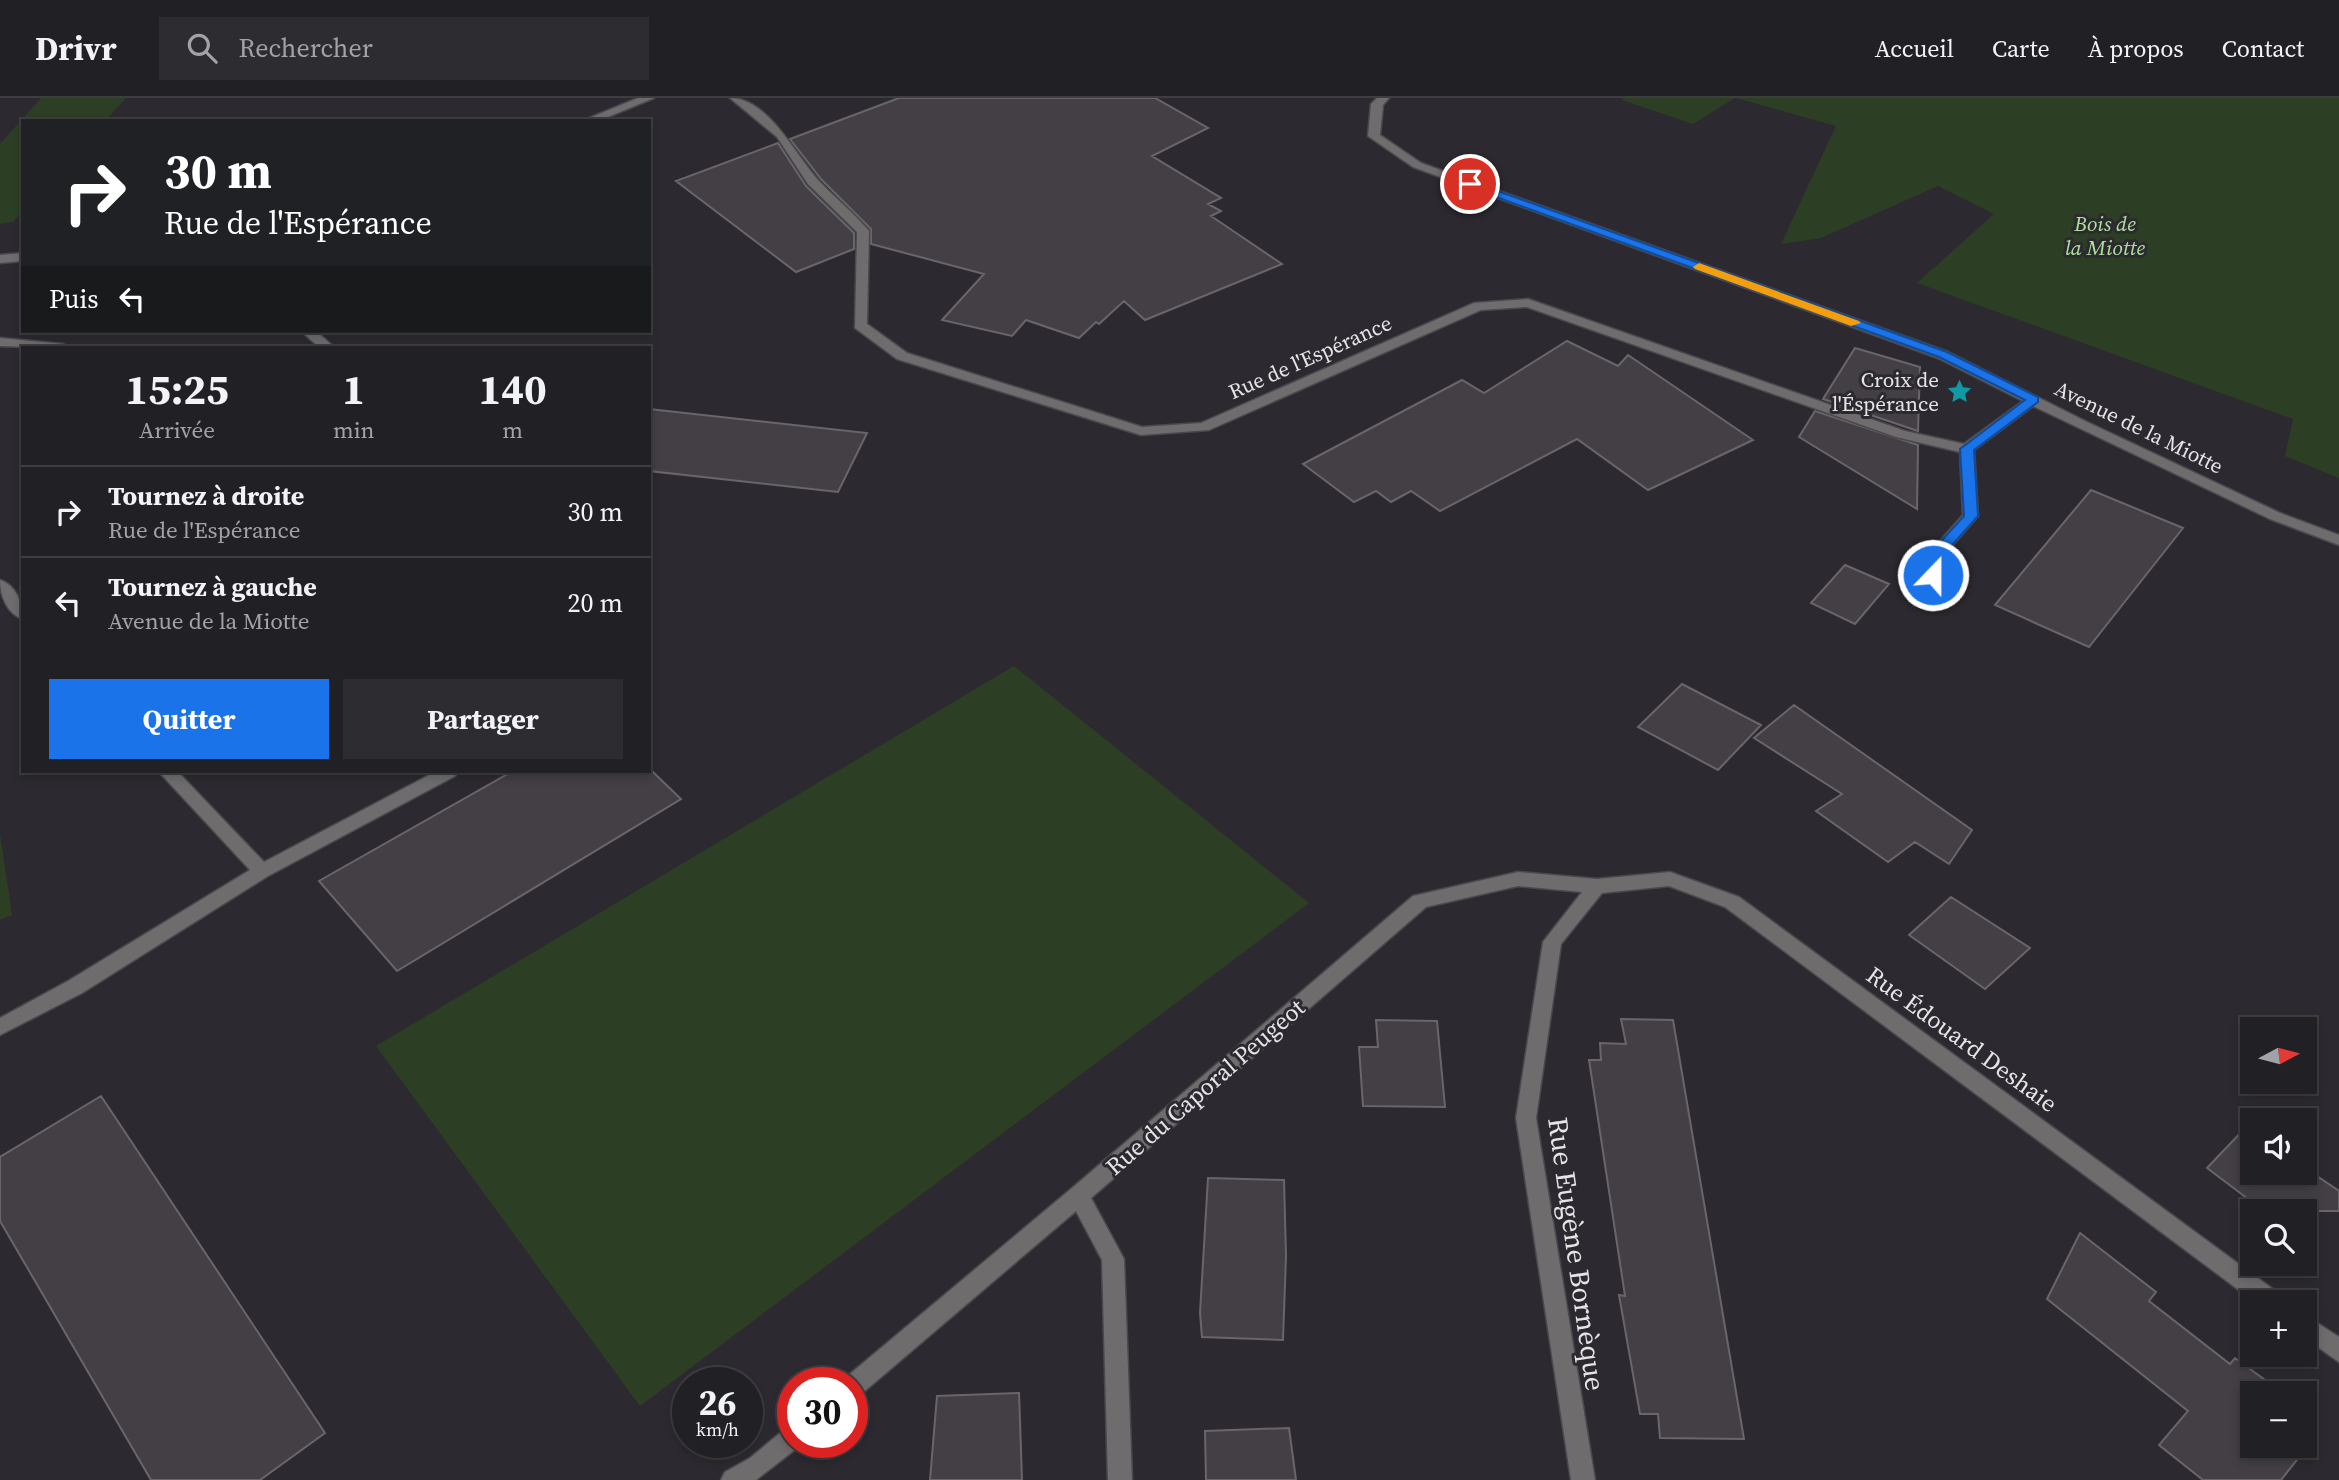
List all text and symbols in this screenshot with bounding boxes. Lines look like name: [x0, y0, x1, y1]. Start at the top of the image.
search box: [159, 17, 649, 80]
text: Drivr: [35, 26, 117, 71]
icon: search: [183, 29, 221, 67]
text: Rechercher: [239, 30, 373, 66]
text: Accueil: [1875, 32, 1954, 65]
text: Carte: [1992, 32, 2050, 65]
text: À propos: [2088, 32, 2184, 65]
text: Contact: [2222, 32, 2304, 65]
text: 30 m: [164, 137, 272, 204]
icon: right: [49, 147, 140, 238]
pin: [1440, 154, 1500, 214]
icon: arrive: [1451, 165, 1489, 203]
text: Rue de l'Espérance: [164, 201, 432, 245]
park label: Bois de la Miotte: [2065, 209, 2145, 262]
icon: left: [113, 280, 151, 318]
text: Puis: [49, 281, 99, 317]
street label: Rue de l'Espérance: [1224, 308, 1396, 406]
text: 15:25: [125, 360, 229, 418]
text: 1: [342, 360, 365, 418]
text: 140: [479, 360, 547, 418]
place label: Croix de l'Éspérance: [1832, 365, 1939, 418]
street label: Avenue de la Miotte: [2050, 374, 2228, 480]
place icon: Croix de l'Éspérance: [1945, 377, 1973, 405]
text: Arrivée: [139, 414, 215, 446]
text: min: [333, 414, 374, 446]
text: m: [502, 414, 523, 446]
text: Tournez à droite: [108, 478, 304, 514]
icon: right: [49, 493, 87, 531]
text: 30 m: [568, 494, 623, 530]
text: Rue de l'Espérance: [108, 514, 300, 546]
position arrow: [1896, 538, 1970, 612]
text: Tournez à gauche: [108, 569, 317, 605]
icon: left: [49, 584, 87, 622]
text: 20 m: [568, 585, 623, 621]
text: Avenue de la Miotte: [108, 605, 310, 637]
button: Quitter: [49, 679, 329, 759]
button: Partager: [343, 679, 623, 759]
street label: Rue Édouard Deshaie: [1860, 958, 2064, 1120]
street label: Rue du Caporal Peugeot: [1098, 991, 1312, 1183]
north arrow: [2240, 1017, 2317, 1094]
map controls: [2240, 1017, 2317, 1458]
button: sound: [2240, 1108, 2317, 1185]
street label: Rue Eugène Bornèque: [1539, 1115, 1615, 1393]
button: search: [2240, 1199, 2317, 1276]
button: +: [2240, 1290, 2317, 1367]
speed limit sign: 30: [777, 1367, 868, 1458]
text: 26: [699, 1379, 736, 1427]
button: −: [2240, 1381, 2317, 1458]
text: km/h: [696, 1417, 739, 1442]

